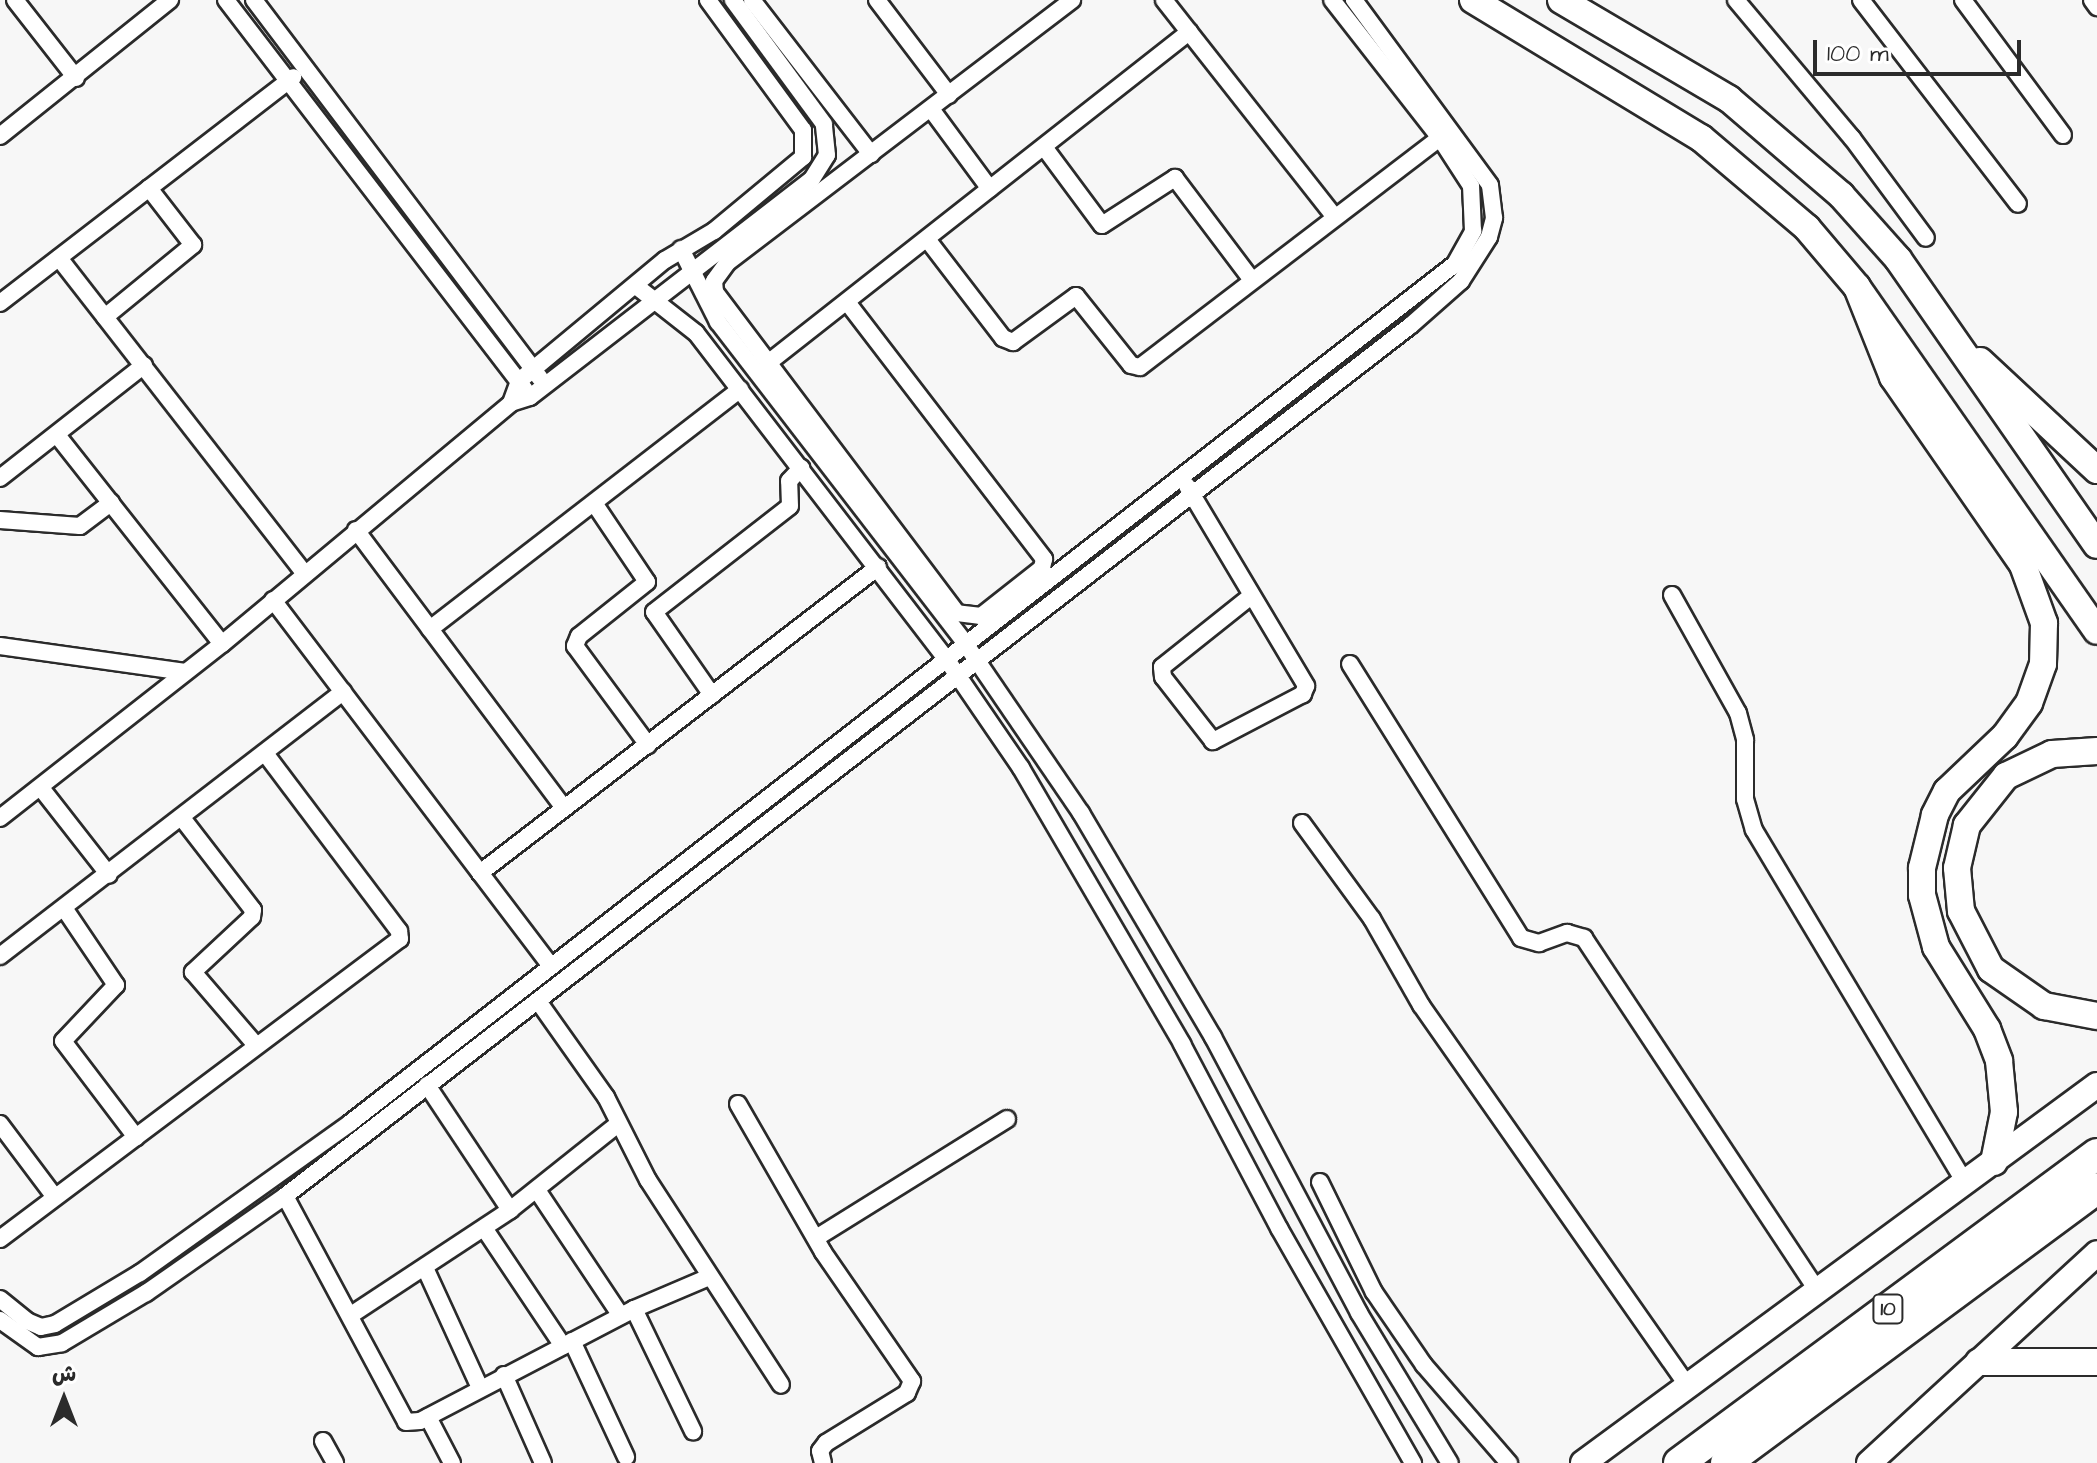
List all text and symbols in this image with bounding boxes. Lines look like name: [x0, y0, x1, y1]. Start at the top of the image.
scale bar: [1817, 24, 2025, 74]
text: 100 m: [1827, 37, 1889, 71]
road number: 10: [1872, 1293, 1904, 1325]
north arrow: [24, 1359, 104, 1439]
text: ش: [52, 1359, 76, 1390]

